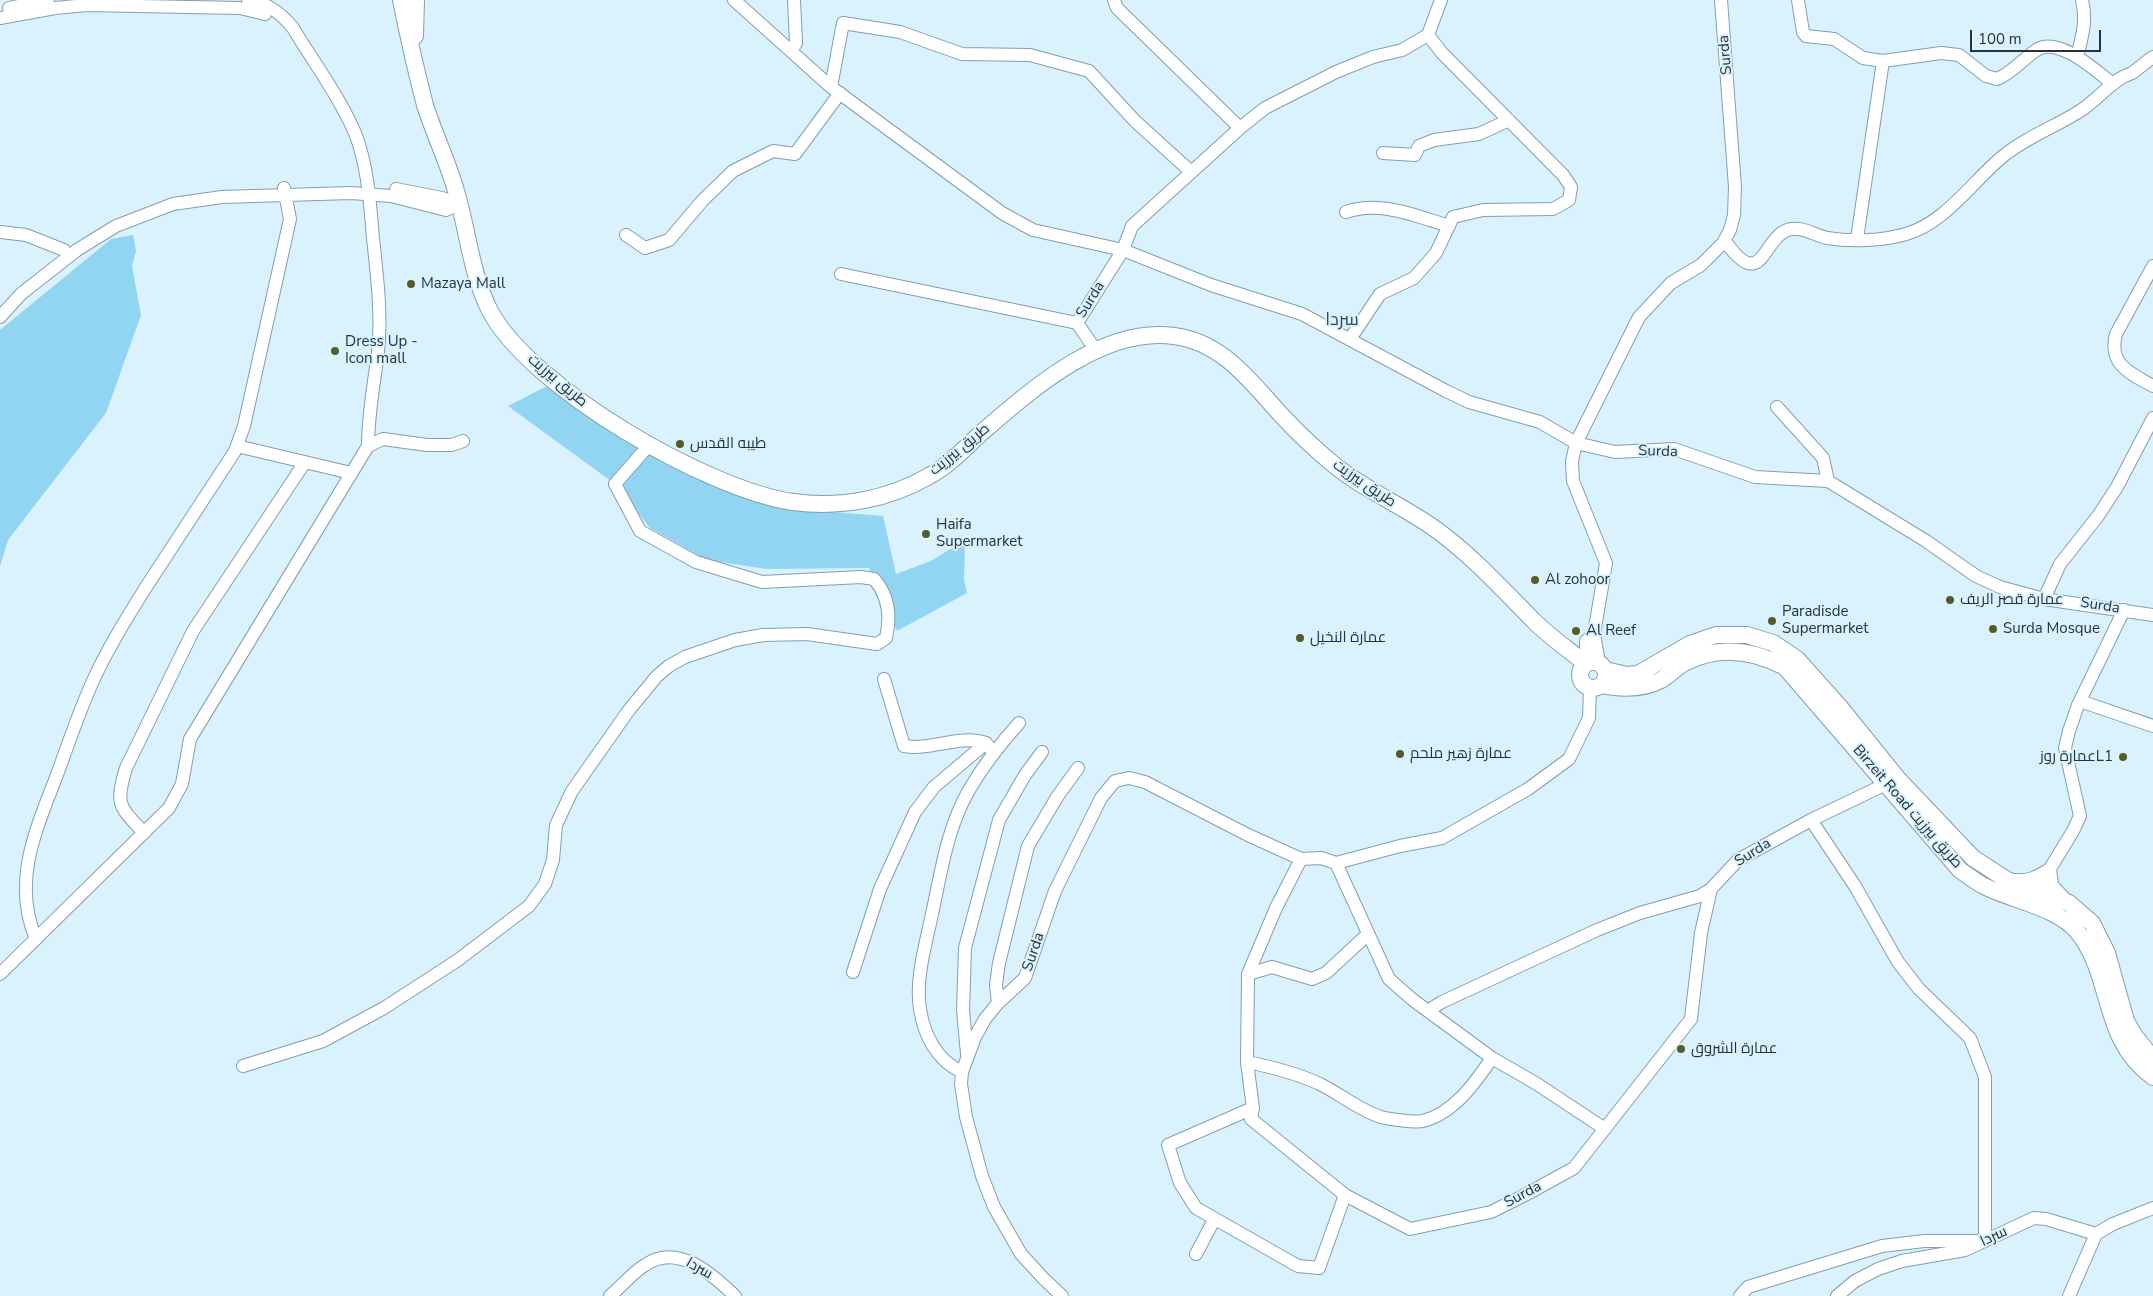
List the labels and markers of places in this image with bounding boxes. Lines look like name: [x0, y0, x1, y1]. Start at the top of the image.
place label: Mazaya Mall: [421, 275, 506, 293]
marker: Mazaya Mall: [405, 278, 417, 290]
place label: Dress Up - Icon mall: [345, 333, 418, 368]
marker: Dress Up - Icon mall: [329, 345, 341, 357]
place label: طيبه القدس: [690, 435, 766, 453]
marker: طيبه القدس: [674, 438, 686, 450]
place label: Haifa Supermarket: [936, 516, 1022, 551]
marker: Haifa Supermarket: [920, 528, 932, 540]
place label: Al zohoor: [1545, 571, 1610, 589]
marker: Al zohoor: [1529, 574, 1541, 586]
place label: عمارة قصر الريف: [1960, 591, 2063, 609]
marker: عمارة قصر الريف: [1944, 594, 1956, 606]
place label: Paradisde Supermarket: [1782, 603, 1868, 638]
marker: Paradisde Supermarket: [1766, 615, 1778, 627]
place label: Surda Mosque: [2003, 620, 2100, 638]
place label: Al Reef: [1586, 622, 1636, 640]
marker: Surda Mosque: [1987, 623, 1999, 635]
marker: Al Reef: [1570, 625, 1582, 637]
place label: عمارة النخيل: [1310, 629, 1386, 647]
marker: عمارة النخيل: [1294, 632, 1306, 644]
place label: عمارة زهير ملحم: [1410, 745, 1512, 763]
marker: عمارة زهير ملحم: [1394, 748, 1406, 760]
place label: عمارة روزL1: [2040, 748, 2113, 766]
marker: عمارة روزL1: [2117, 751, 2129, 763]
place label: عمارة الشروق: [1691, 1040, 1777, 1058]
marker: عمارة الشروق: [1675, 1043, 1687, 1055]

